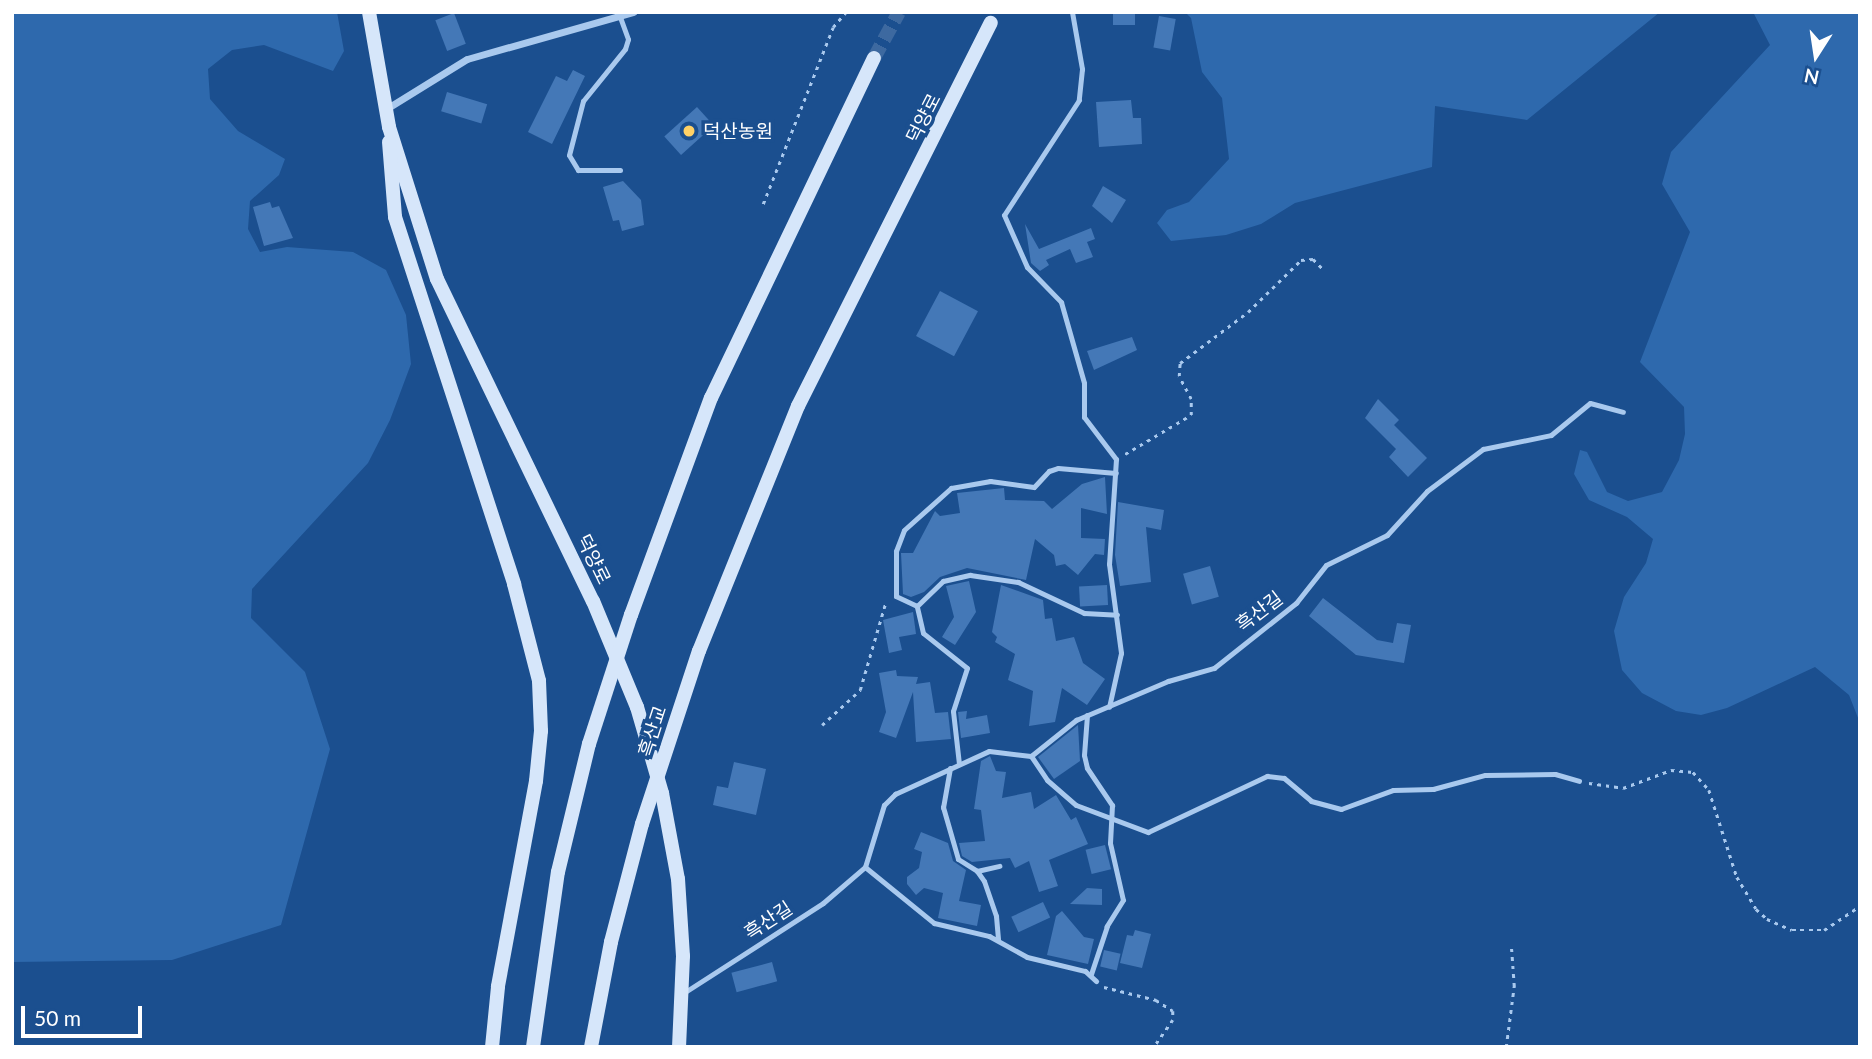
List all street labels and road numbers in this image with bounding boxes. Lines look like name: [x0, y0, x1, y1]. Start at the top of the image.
street label: 덕양로: [901, 89, 945, 147]
street label: 덕양로: [572, 530, 616, 588]
street label: 흑산길: [1231, 586, 1287, 636]
street label: 흑산교: [633, 703, 671, 759]
street label: 흑산길: [740, 896, 796, 944]

